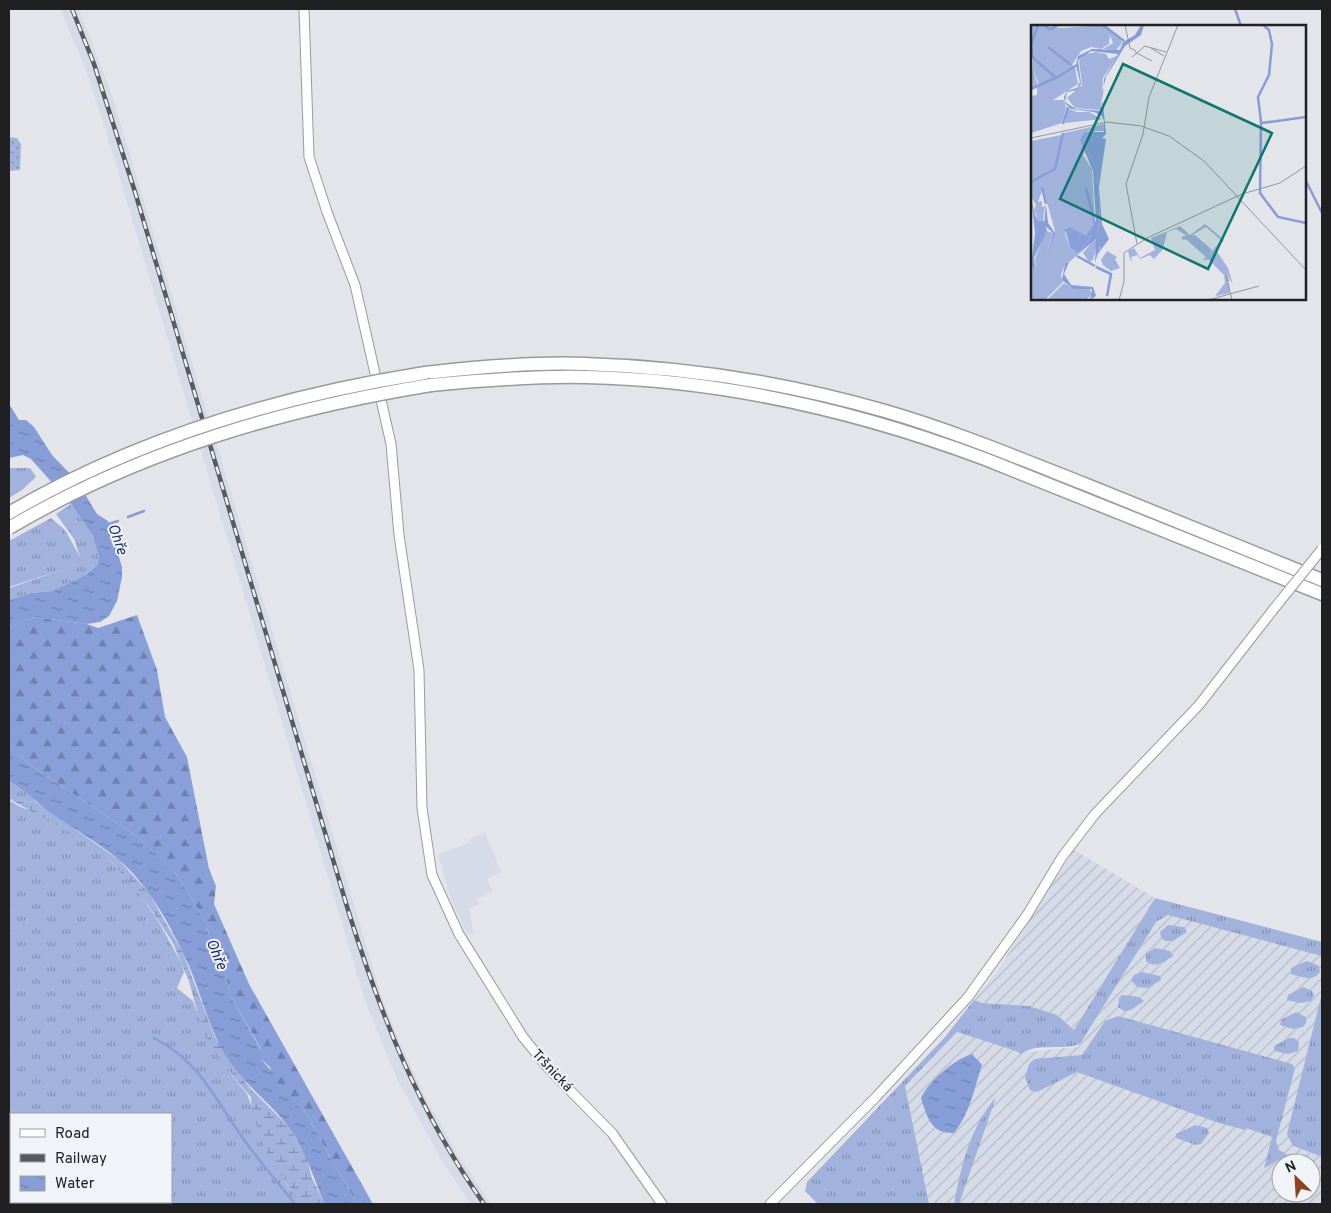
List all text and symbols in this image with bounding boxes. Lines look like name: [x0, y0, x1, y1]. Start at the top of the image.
inset map: [1031, 25, 1306, 300]
water label: Ohře: [102, 521, 131, 558]
water label: Ohře: [201, 936, 231, 973]
street label: Tršnická: [528, 1046, 576, 1096]
legend: [10, 1113, 172, 1203]
text: Road: [55, 1125, 90, 1144]
text: Railway: [55, 1150, 107, 1169]
north arrow: [1271, 1153, 1321, 1203]
text: N: [1283, 1158, 1299, 1177]
text: Water: [55, 1175, 95, 1194]

